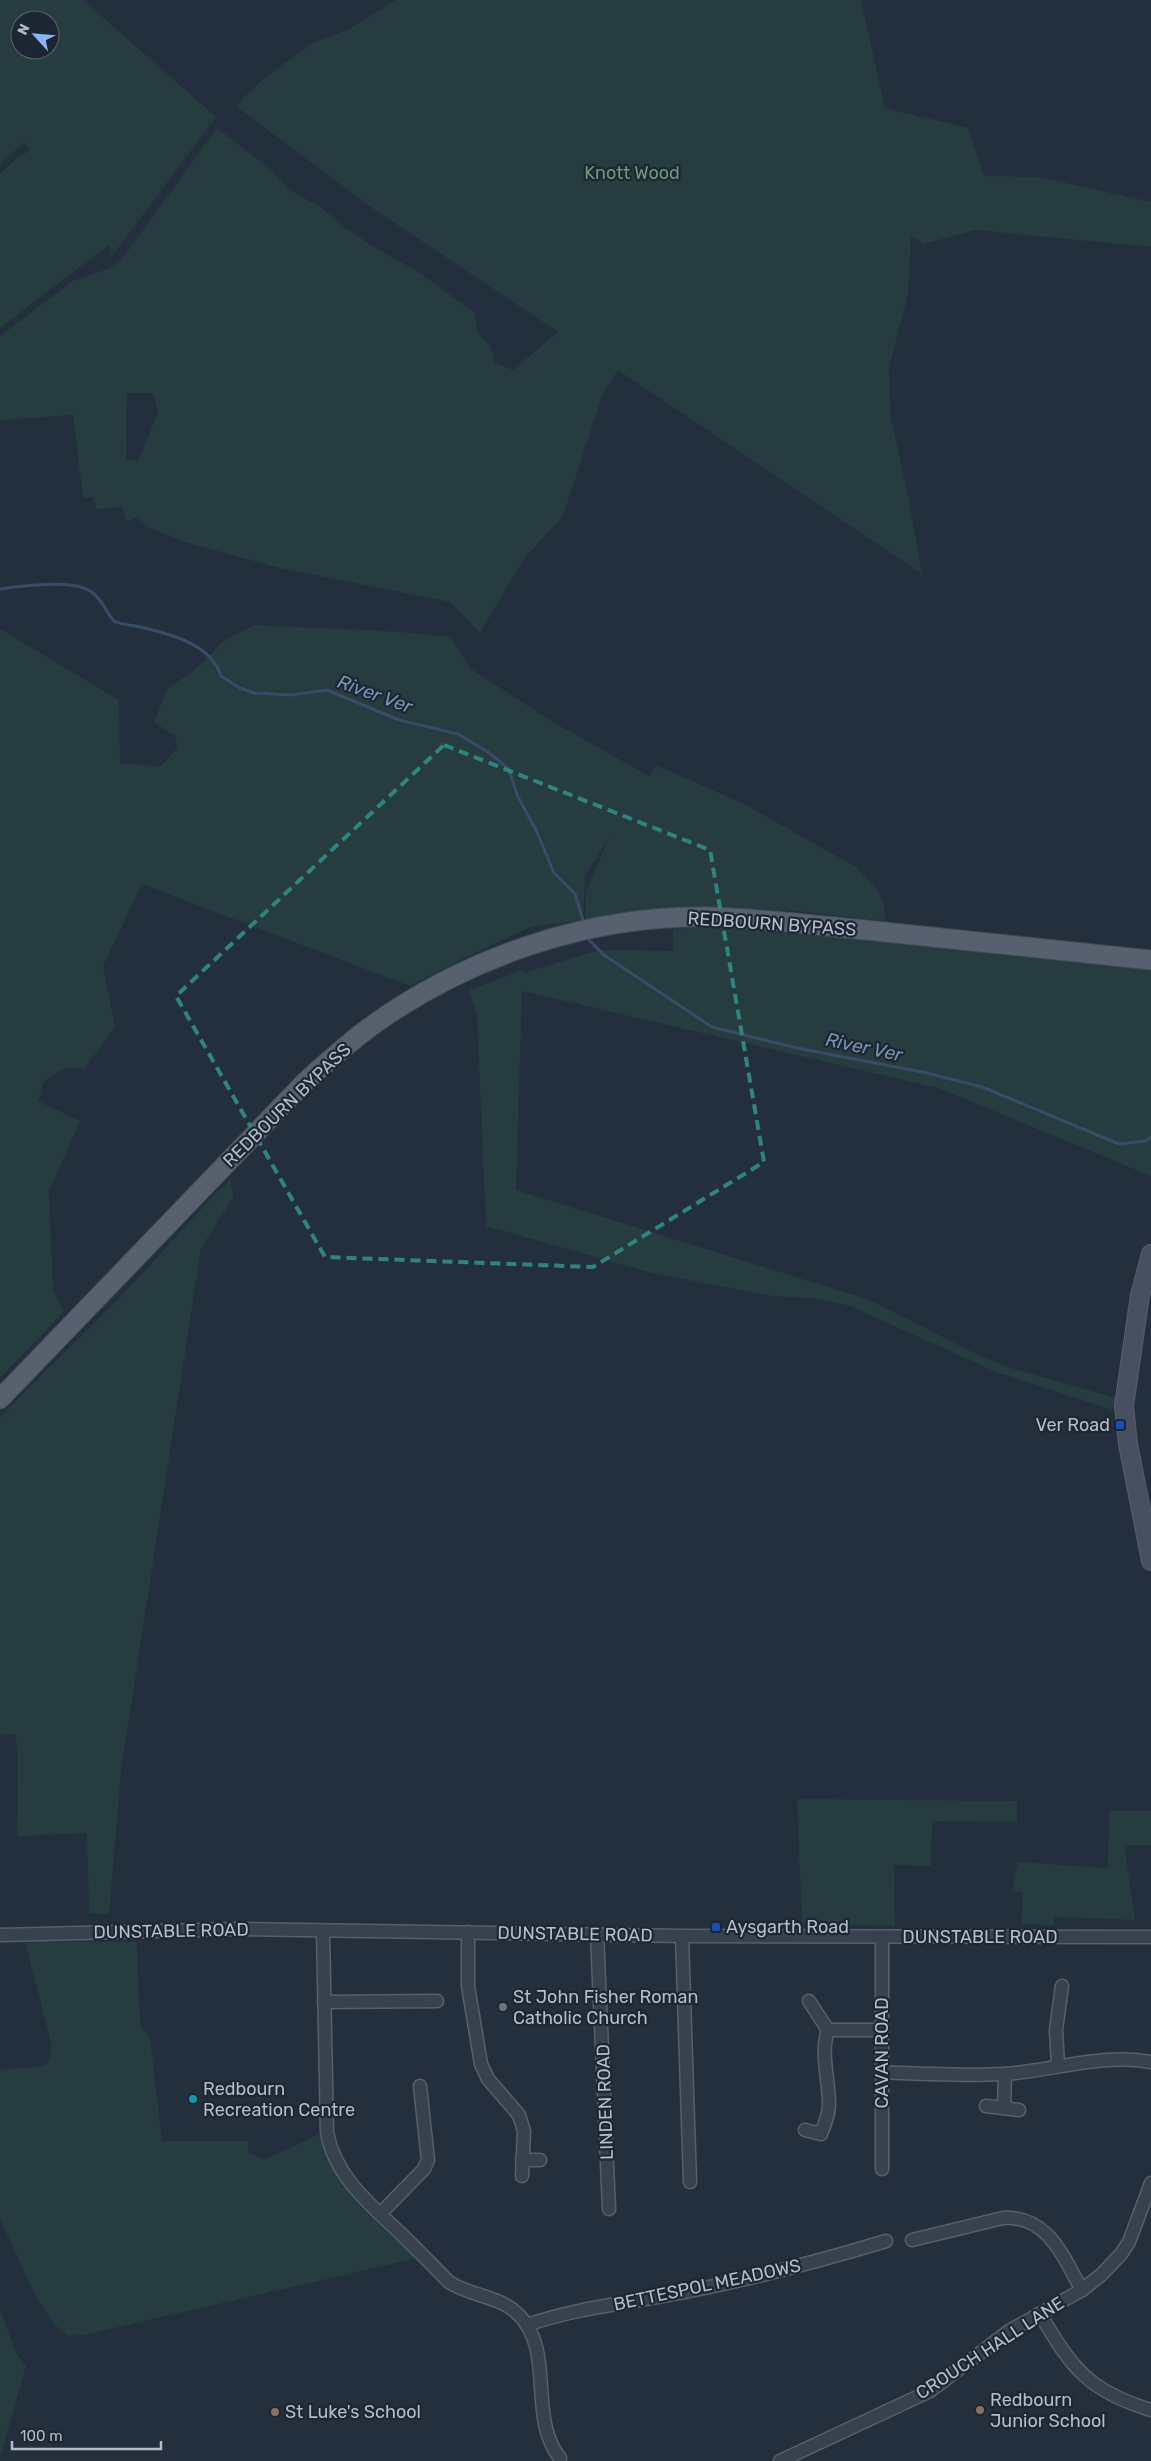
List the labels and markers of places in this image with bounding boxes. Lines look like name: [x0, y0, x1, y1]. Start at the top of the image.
place label: Ver Road: [1036, 1414, 1110, 1436]
marker: Ver Road: [1114, 1419, 1126, 1431]
place label: Aysgarth Road: [726, 1916, 849, 1938]
marker: Aysgarth Road: [710, 1921, 722, 1933]
place label: St John Fisher Roman Catholic Church: [513, 1986, 698, 2029]
marker: St John Fisher Roman Catholic Church: [497, 2001, 509, 2013]
place label: Redbourn Recreation Centre: [203, 2078, 355, 2121]
marker: Redbourn Recreation Centre: [187, 2093, 199, 2105]
place label: Redbourn Junior School: [990, 2389, 1106, 2432]
place label: St Luke's School: [285, 2401, 421, 2423]
marker: Redbourn Junior School: [974, 2404, 986, 2416]
marker: St Luke's School: [269, 2406, 281, 2418]

